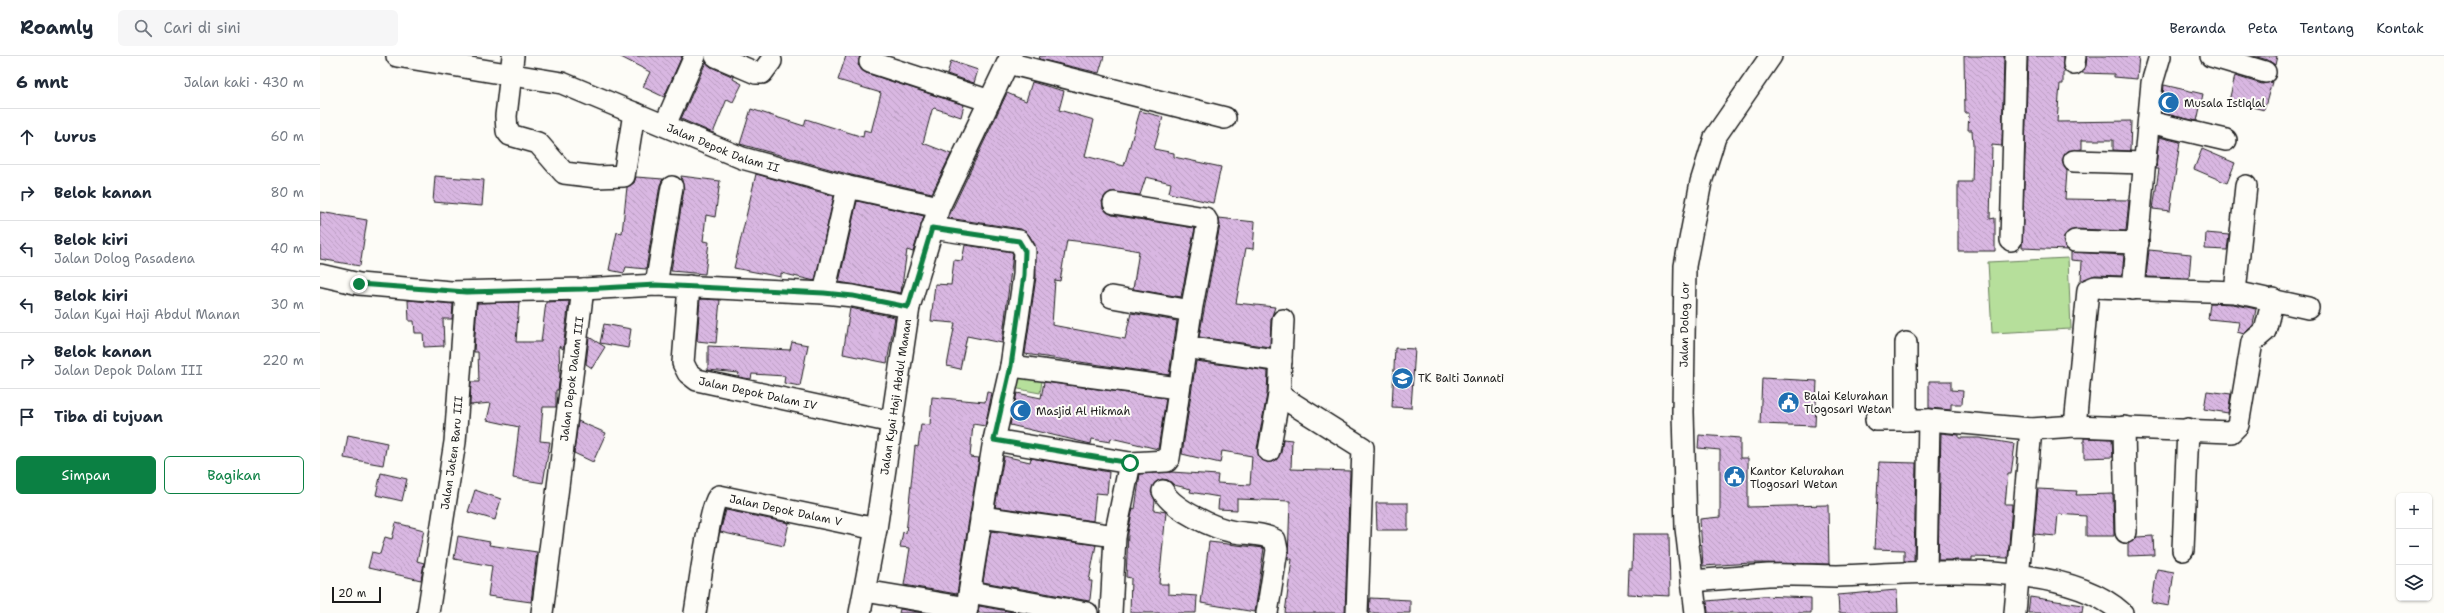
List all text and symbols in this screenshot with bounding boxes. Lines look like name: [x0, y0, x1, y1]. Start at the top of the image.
search box: [118, 10, 398, 46]
text: Roamly: [20, 15, 94, 40]
icon: search: [132, 17, 154, 39]
text: Cari di sini: [164, 18, 241, 38]
text: Beranda: [2169, 19, 2226, 37]
text: Peta: [2248, 19, 2278, 37]
text: Tentang: [2300, 19, 2354, 37]
text: Kontak: [2376, 19, 2424, 37]
text: 6 mnt: [16, 71, 69, 93]
text: Jalan kaki · 430 m: [184, 74, 304, 91]
mosque icon: Musala Istiqlal: [2156, 90, 2182, 116]
place label: Musala Istiqlal: [2184, 96, 2266, 111]
street label: Jalan Depok Dalam II: [664, 120, 781, 176]
icon: ahead: [16, 126, 38, 148]
text: Lurus: [54, 127, 96, 147]
text: 60 m: [271, 128, 304, 145]
icon: right: [16, 182, 38, 204]
text: Belok kanan: [54, 183, 152, 203]
text: 80 m: [270, 184, 304, 201]
text: Belok kiri: [54, 230, 128, 250]
icon: left: [16, 238, 38, 260]
text: 40 m: [270, 240, 304, 257]
text: Jalan Dolog Pasadena: [54, 250, 195, 267]
route end: [350, 275, 368, 293]
street label: Jalan Dolog Lor: [1677, 282, 1693, 368]
text: Belok kiri: [54, 286, 128, 306]
icon: left: [16, 294, 38, 316]
text: 30 m: [270, 296, 304, 313]
text: Jalan Kyai Haji Abdul Manan: [54, 306, 240, 323]
street label: Jalan Depok Dalam III: [557, 316, 587, 442]
street label: Jalan Kyai Haji Abdul Manan: [877, 318, 915, 476]
text: Belok kanan: [54, 342, 152, 362]
icon: right: [16, 350, 38, 372]
text: 220 m: [262, 352, 304, 369]
text: Jalan Depok Dalam III: [54, 362, 203, 379]
school or university icon: TK Baiti Jannati: [1390, 365, 1416, 391]
place label: TK Baiti Jannati: [1418, 371, 1504, 386]
street label: Jalan Depok Dalam IV: [697, 374, 819, 414]
public building icon: Balai Kelurahan Tlogosari Wetan: [1776, 389, 1802, 415]
place label: Balai Kelurahan Tlogosari Wetan: [1804, 389, 1892, 417]
street label: Jalan Jaten Baru III: [437, 395, 466, 511]
mosque icon: Masjid Al Hikmah: [1008, 398, 1034, 424]
place label: Masjid Al Hikmah: [1036, 404, 1130, 419]
icon: arrive: [16, 406, 38, 428]
text: Tiba di tujuan: [54, 407, 163, 427]
route start: [1121, 454, 1139, 472]
button: Simpan: [16, 456, 156, 494]
button: Bagikan: [164, 456, 304, 494]
public building icon: Kantor Kelurahan Tlogosari Wetan: [1721, 464, 1747, 490]
place label: Kantor Kelurahan Tlogosari Wetan: [1750, 464, 1844, 492]
street label: Jalan Depok Dalam V: [728, 491, 844, 530]
map controls: [2396, 493, 2432, 601]
button: +: [2396, 493, 2432, 529]
button: −: [2396, 529, 2432, 565]
button: layers: [2396, 565, 2432, 601]
scale bar: [332, 585, 381, 604]
text: 20 m: [338, 586, 366, 601]

